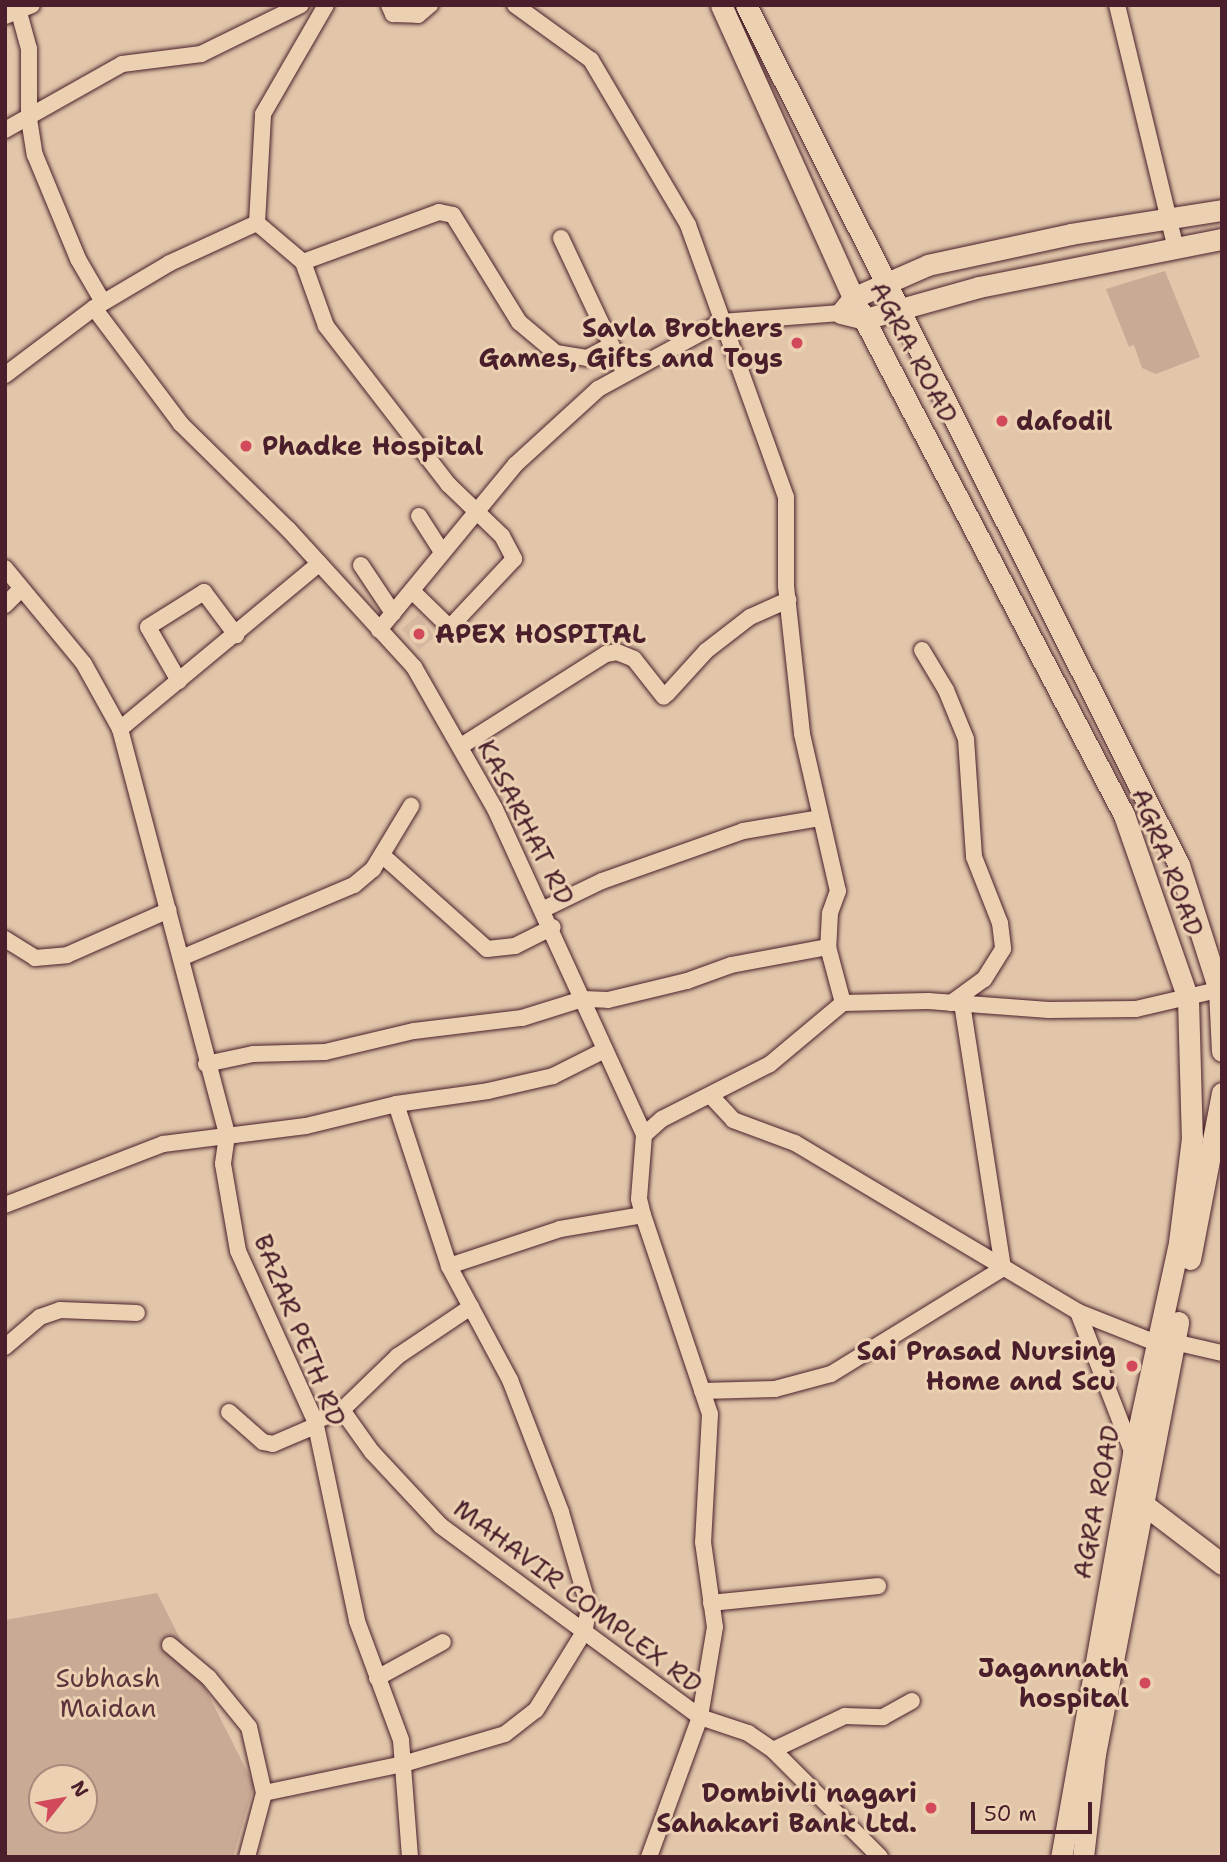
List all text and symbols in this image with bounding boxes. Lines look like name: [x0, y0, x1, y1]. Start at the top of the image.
street label: AGRA ROAD: [864, 276, 964, 428]
place label: Savla Brothers Games, Gifts and Toys: [478, 312, 783, 374]
marker: Savla Brothers Games, Gifts and Toys: [789, 335, 805, 351]
place label: dafodil: [1016, 405, 1113, 437]
marker: dafodil: [994, 413, 1010, 429]
place label: Phadke Hospital: [262, 430, 484, 462]
marker: Phadke Hospital: [236, 436, 256, 456]
place label: APEX HOSPITAL: [435, 618, 646, 650]
marker: APEX HOSPITAL: [409, 624, 429, 644]
street label: KASARHAT RD: [471, 734, 581, 910]
street label: AGRA ROAD: [1125, 784, 1211, 940]
street label: BAZAR PETH RD: [247, 1230, 353, 1430]
place label: Sai Prasad Nursing Home and Scu: [856, 1335, 1116, 1396]
marker: Sai Prasad Nursing Home and Scu: [1122, 1356, 1142, 1376]
street label: AGRA ROAD: [1066, 1422, 1126, 1582]
street label: MAHAVIR COMPLEX RD: [448, 1492, 708, 1700]
place label: Jagannath hospital: [978, 1652, 1129, 1714]
park label: Subhash Maidan: [56, 1662, 160, 1724]
marker: Jagannath hospital: [1135, 1673, 1155, 1693]
north arrow: [28, 1764, 98, 1834]
text: N: [65, 1776, 94, 1802]
place label: Dombivli nagari Sahakari Bank Ltd.: [656, 1777, 917, 1839]
scale bar: [975, 1788, 1096, 1832]
marker: Dombivli nagari Sahakari Bank Ltd.: [923, 1800, 939, 1816]
text: 50 m: [984, 1800, 1037, 1828]

